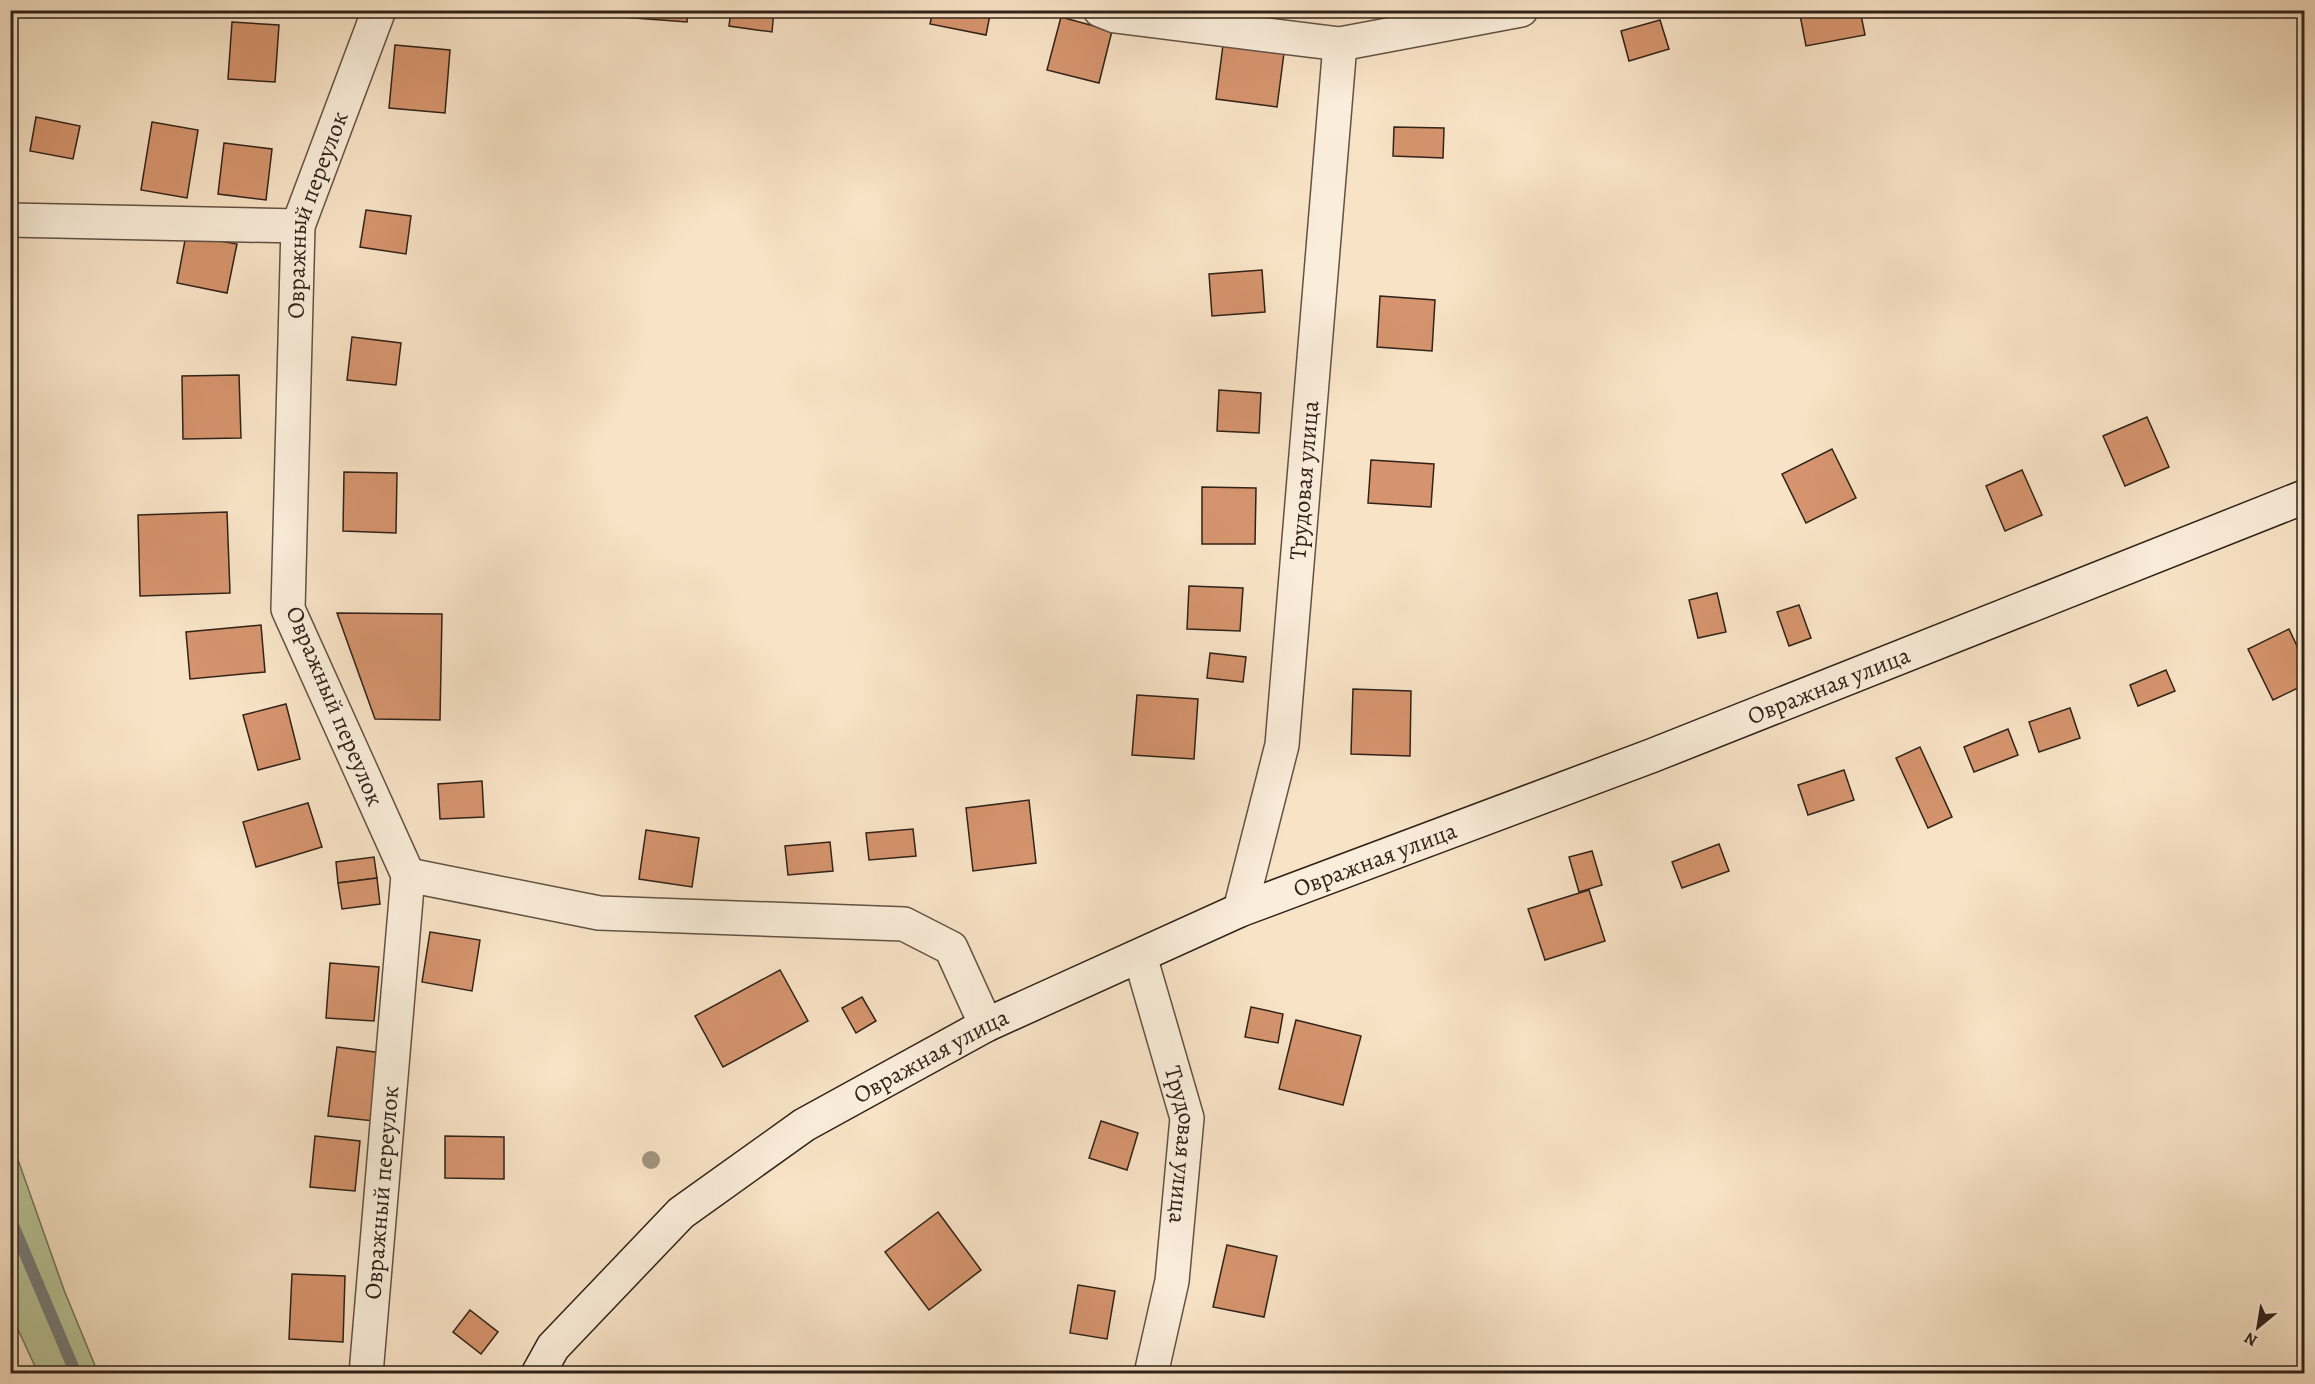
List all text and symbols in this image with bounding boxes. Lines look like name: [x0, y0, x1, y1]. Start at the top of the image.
street label: Овражный переулок: [280, 107, 356, 319]
street label: Трудовая улица: [1281, 399, 1326, 561]
street label: Овражный переулок: [278, 601, 392, 811]
street label: Овражная улица: [1743, 639, 1915, 732]
street label: Овражная улица: [1289, 814, 1461, 905]
street label: Овражная улица: [847, 1001, 1014, 1111]
street label: Трудовая улица: [1157, 1062, 1204, 1225]
street label: Овражный переулок: [356, 1085, 406, 1301]
north arrow: [2228, 1297, 2288, 1357]
text: N: [2240, 1327, 2262, 1352]

